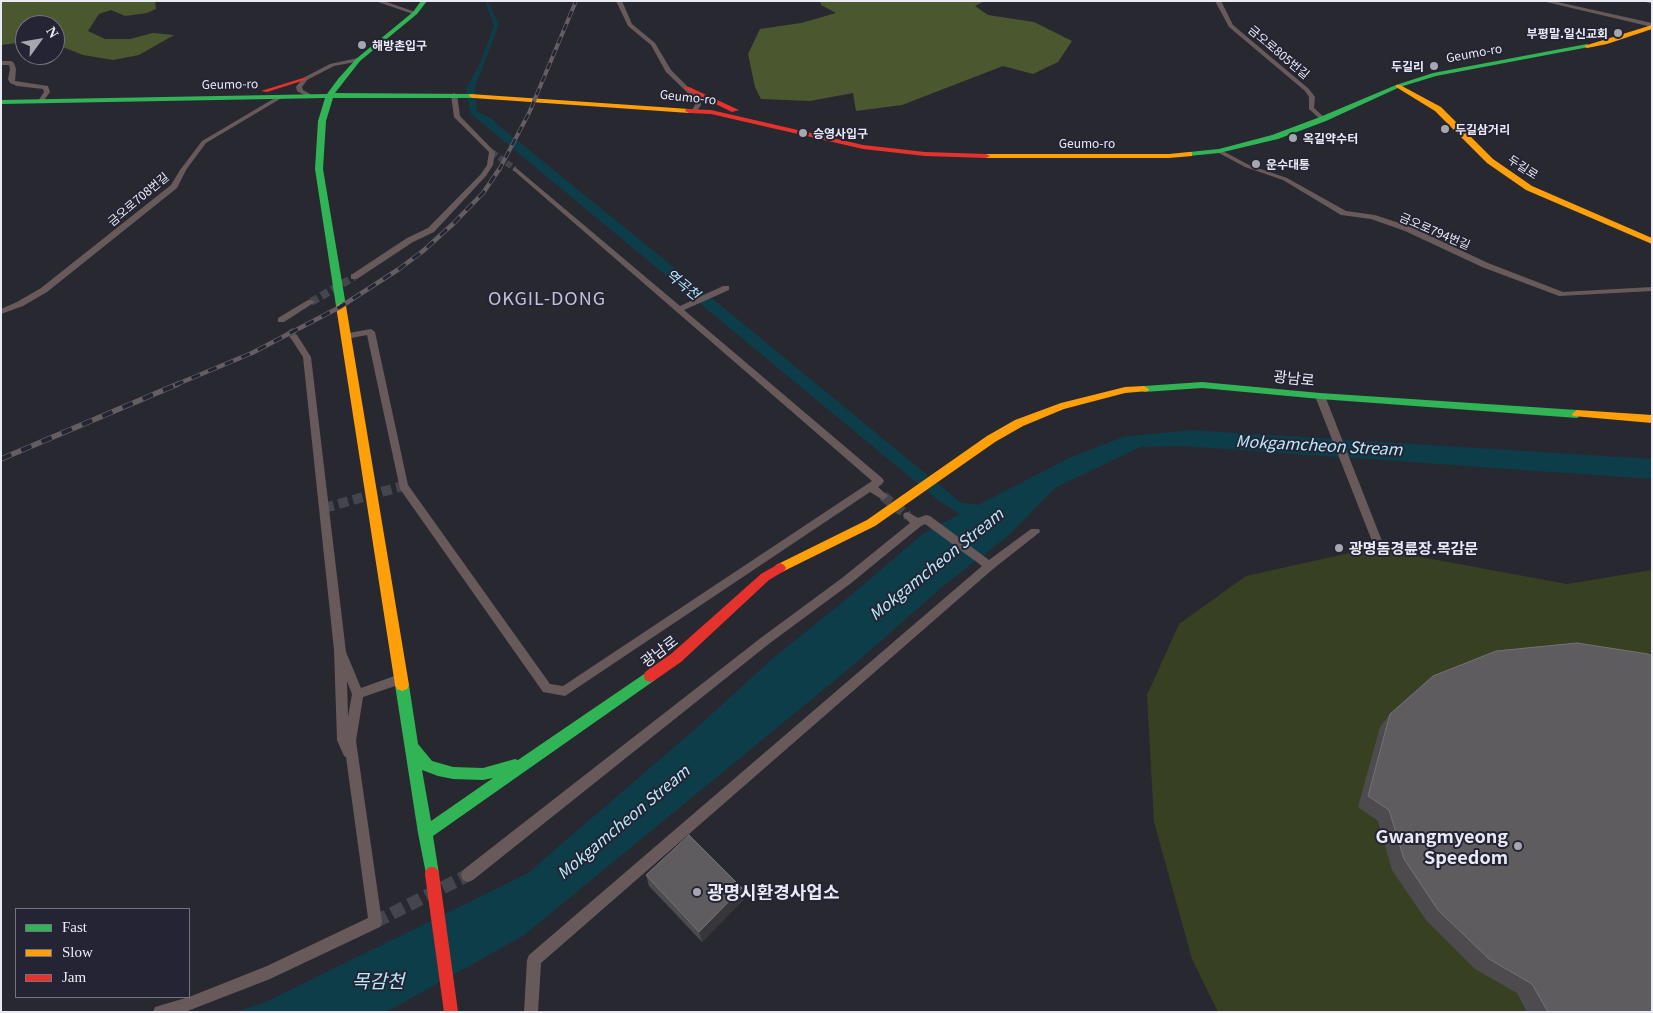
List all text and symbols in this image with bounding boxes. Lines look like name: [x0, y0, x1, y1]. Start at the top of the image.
north arrow: [15, 15, 65, 65]
street label: 금오로805번길: [1246, 22, 1312, 82]
text: N: [43, 24, 61, 41]
place label: 부평말.일신교회: [1527, 26, 1608, 40]
marker: 부평말.일신교회: [1612, 27, 1624, 39]
place label: 해방촌입구: [372, 38, 427, 52]
marker: 해방촌입구: [356, 39, 368, 51]
street label: Geumo-ro: [1445, 41, 1503, 65]
place label: 두길리: [1391, 59, 1424, 73]
marker: 두길리: [1428, 60, 1440, 72]
street label: Geumo-ro: [202, 76, 258, 92]
street label: Geumo-ro: [659, 87, 717, 107]
place label: 두길삼거리: [1455, 122, 1510, 136]
marker: 두길삼거리: [1439, 123, 1451, 135]
place label: 승영사입구: [813, 126, 868, 140]
marker: 승영사입구: [797, 127, 809, 139]
place label: 옥길약수터: [1303, 131, 1358, 145]
marker: 옥길약수터: [1287, 132, 1299, 144]
street label: Geumo-ro: [1059, 136, 1115, 150]
street label: 두길로: [1505, 152, 1541, 182]
place label: 운수대통: [1266, 157, 1310, 171]
marker: 운수대통: [1250, 158, 1262, 170]
street label: 금오로708번길: [105, 169, 171, 229]
street label: 금오로794번길: [1398, 210, 1472, 252]
water label: 역곡천: [663, 265, 703, 303]
district label: OKGIL-DONG: [487, 287, 607, 309]
street label: 광남로: [1272, 367, 1316, 389]
water label: Mokgamcheon Stream: [1235, 431, 1403, 459]
water label: Mokgamcheon Stream: [865, 504, 1007, 624]
place label: 광명돔경륜장.목감문: [1349, 539, 1478, 557]
marker: 광명돔경륜장.목감문: [1333, 542, 1345, 554]
street label: 광남로: [637, 631, 681, 671]
water label: Mokgamcheon Stream: [553, 761, 693, 883]
place label: Gwangmyeong Speedom: [1376, 825, 1508, 868]
marker: Gwangmyeong Speedom: [1512, 840, 1524, 852]
place label: 광명시환경사업소: [707, 881, 839, 903]
marker: 광명시환경사업소: [691, 886, 703, 898]
legend: [15, 908, 190, 998]
text: Fast: [62, 919, 87, 935]
text: Slow: [62, 944, 93, 960]
text: Jam: [62, 969, 86, 985]
water label: 목감천: [352, 970, 404, 992]

